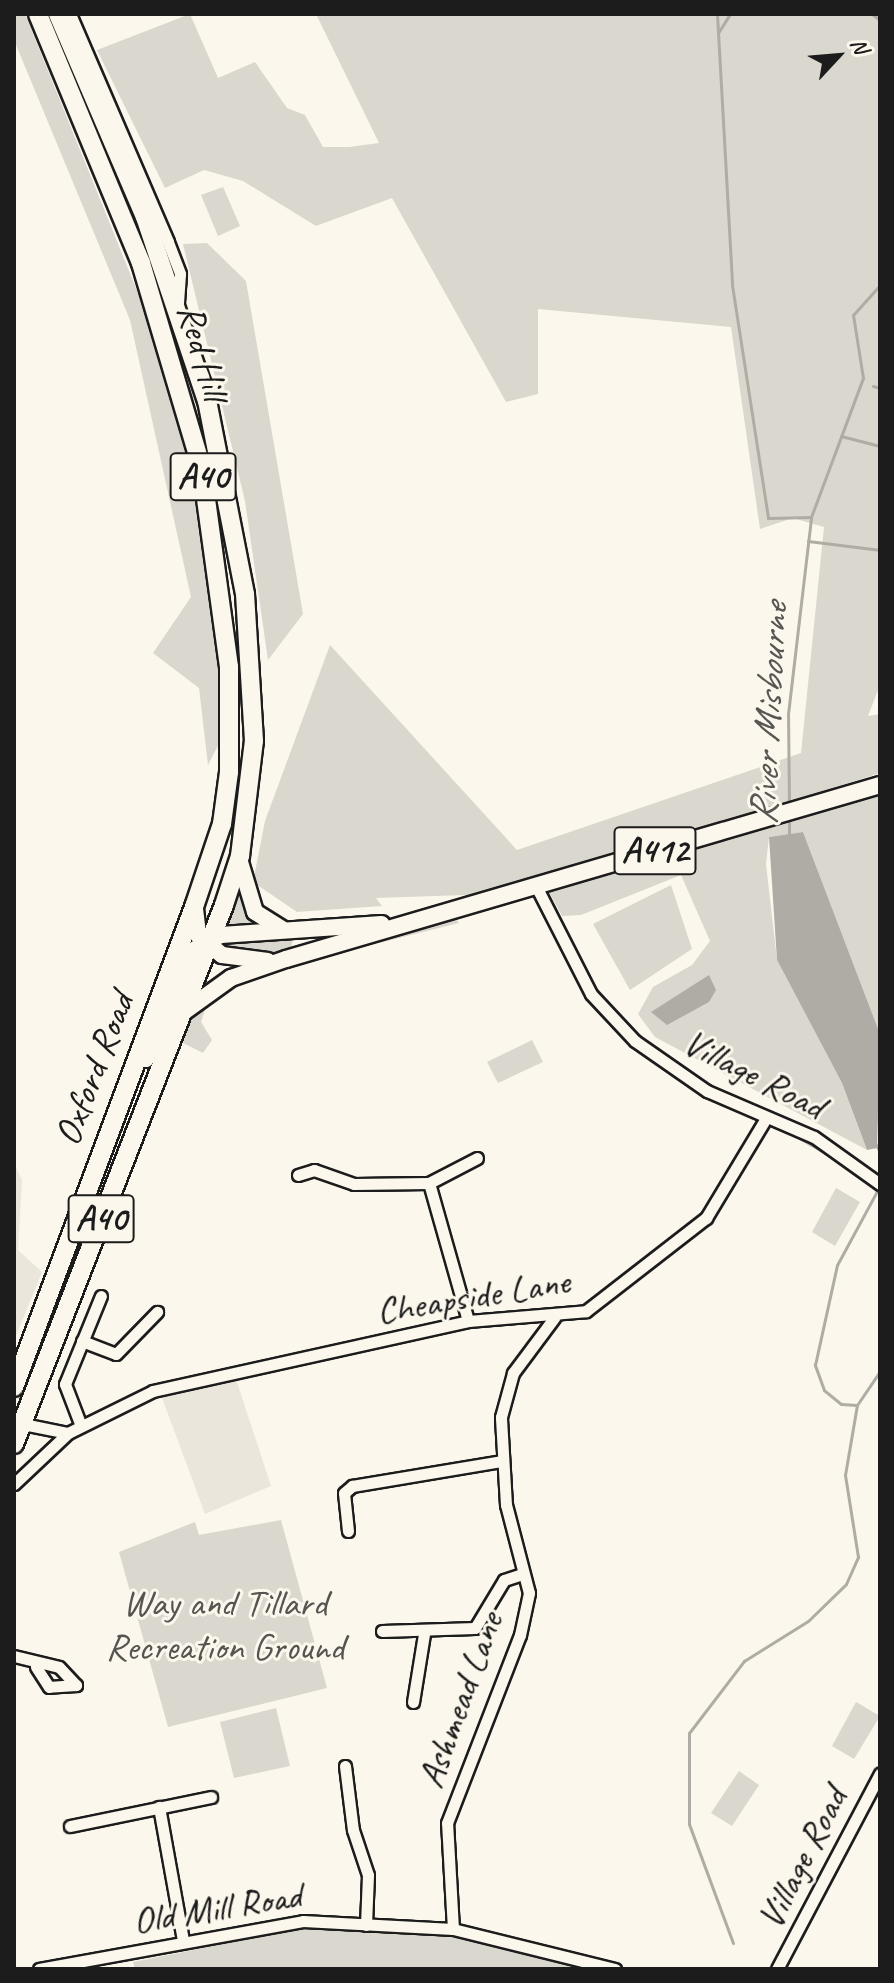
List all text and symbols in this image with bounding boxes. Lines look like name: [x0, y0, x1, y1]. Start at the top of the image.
north arrow: [798, 16, 878, 96]
text: N: [844, 33, 875, 58]
street label: Red Hill: [168, 299, 238, 405]
road number: A40: [169, 445, 237, 509]
water label: River Misbourne: [738, 602, 798, 826]
road number: A412: [613, 819, 697, 883]
street label: Oxford Road: [44, 987, 144, 1151]
street label: Village Road: [676, 1019, 832, 1129]
road number: A40: [67, 1187, 135, 1251]
street label: Cheapside Lane: [372, 1258, 574, 1334]
park label: Way and Tillard Recreation Ground: [106, 1580, 344, 1670]
street label: Ashmead Lane: [407, 1606, 513, 1794]
street label: Village Road: [747, 1780, 857, 1936]
street label: Old Mill Road: [129, 1872, 305, 1944]

